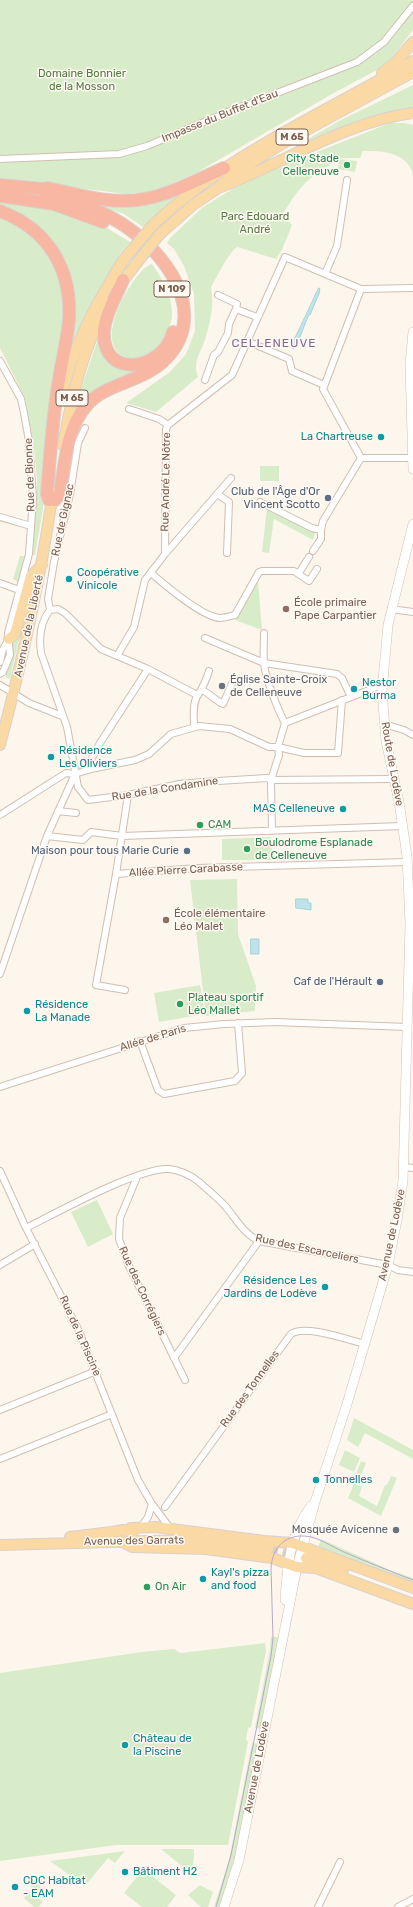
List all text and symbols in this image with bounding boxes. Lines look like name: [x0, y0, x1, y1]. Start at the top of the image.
park label: Domaine Bonnier de la Mosson: [38, 67, 126, 93]
street label: Impasse du Buffet d'Eau: [160, 87, 280, 145]
road number: M 65: [276, 129, 308, 145]
place label: City Stade Celleneuve: [283, 152, 339, 178]
marker: City Stade Celleneuve: [342, 160, 352, 170]
park label: Parc Edouard André: [221, 210, 289, 236]
road number: N 109: [154, 281, 190, 297]
district label: CELLENEUVE: [231, 337, 317, 351]
road number: M 65: [56, 390, 88, 406]
place label: La Chartreuse: [301, 430, 373, 444]
street label: Rue André Le Nôtre: [159, 432, 173, 532]
marker: La Chartreuse: [376, 432, 386, 442]
street label: Rue de Bionne: [22, 438, 38, 512]
street label: Rue de Gignac: [49, 483, 77, 557]
place label: Club de l'Âge d'Or Vincent Scotto: [231, 485, 320, 511]
marker: Club de l'Âge d'Or Vincent Scotto: [323, 493, 333, 503]
place label: Coopérative Vinicole: [77, 566, 139, 592]
street label: Avenue de la Liberté: [12, 574, 46, 678]
marker: Coopérative Vinicole: [64, 574, 74, 584]
place label: École primaire Pape Carpantier: [294, 596, 377, 622]
marker: École primaire Pape Carpantier: [281, 604, 291, 614]
place label: Église Sainte-Croix de Celleneuve: [230, 673, 327, 699]
place label: Nestor Burma: [362, 676, 396, 702]
marker: Église Sainte-Croix de Celleneuve: [217, 681, 227, 691]
marker: Nestor Burma: [349, 684, 359, 694]
street label: Route de Lodève: [378, 721, 406, 807]
place label: Résidence Les Oliviers: [59, 744, 117, 770]
marker: Résidence Les Oliviers: [46, 752, 56, 762]
street label: Rue de la Condamine: [111, 774, 219, 804]
place label: MAS Celleneuve: [253, 802, 335, 816]
marker: MAS Celleneuve: [338, 804, 348, 814]
place label: CAM: [208, 818, 231, 832]
marker: CAM: [195, 820, 205, 830]
place label: Boulodrome Esplanade de Celleneuve: [255, 836, 373, 862]
place label: Maison pour tous Marie Curie: [31, 844, 179, 858]
marker: Boulodrome Esplanade de Celleneuve: [242, 844, 252, 854]
marker: Maison pour tous Marie Curie: [182, 846, 192, 856]
street label: Allée Pierre Carabasse: [129, 860, 243, 880]
place label: École élémentaire Léo Malet: [174, 907, 265, 933]
marker: École élémentaire Léo Malet: [161, 915, 171, 925]
place label: Caf de l'Hérault: [293, 975, 372, 989]
marker: Caf de l'Hérault: [375, 977, 385, 987]
place label: Plateau sportif Léo Mallet: [188, 991, 263, 1017]
place label: Résidence La Manade: [35, 998, 90, 1024]
marker: Plateau sportif Léo Mallet: [175, 999, 185, 1009]
marker: Résidence La Manade: [22, 1006, 32, 1016]
street label: Allée de Paris: [118, 1022, 188, 1054]
street label: Avenue de Lodève: [376, 1188, 408, 1282]
street label: Rue des Escarceliers: [254, 1232, 360, 1266]
street label: Rue des Corrégiers: [116, 1244, 168, 1338]
place label: Résidence Les Jardins de Lodève: [223, 1274, 317, 1300]
marker: Résidence Les Jardins de Lodève: [320, 1282, 330, 1292]
street label: Rue de la Piscine: [56, 1294, 104, 1378]
street label: Rue des Tonnelles: [218, 1348, 282, 1430]
place label: Tonnelles: [324, 1473, 372, 1487]
marker: Tonnelles: [311, 1475, 321, 1485]
place label: Mosquée Avicenne: [292, 1523, 388, 1537]
marker: Mosquée Avicenne: [391, 1525, 401, 1535]
street label: Avenue des Garrats: [84, 1534, 184, 1548]
place label: Kayl's pizza and food: [211, 1566, 269, 1592]
marker: Kayl's pizza and food: [198, 1574, 208, 1584]
place label: On Air: [155, 1580, 186, 1594]
marker: On Air: [142, 1582, 152, 1592]
street label: Avenue de Lodève: [242, 1720, 272, 1814]
place label: Château de la Piscine: [133, 1732, 192, 1758]
marker: Château de la Piscine: [120, 1740, 130, 1750]
place label: Bâtiment H2: [133, 1865, 197, 1879]
marker: Bâtiment H2: [120, 1867, 130, 1877]
place label: CDC Habitat - EAM: [23, 1874, 86, 1900]
marker: CDC Habitat - EAM: [10, 1882, 20, 1892]

